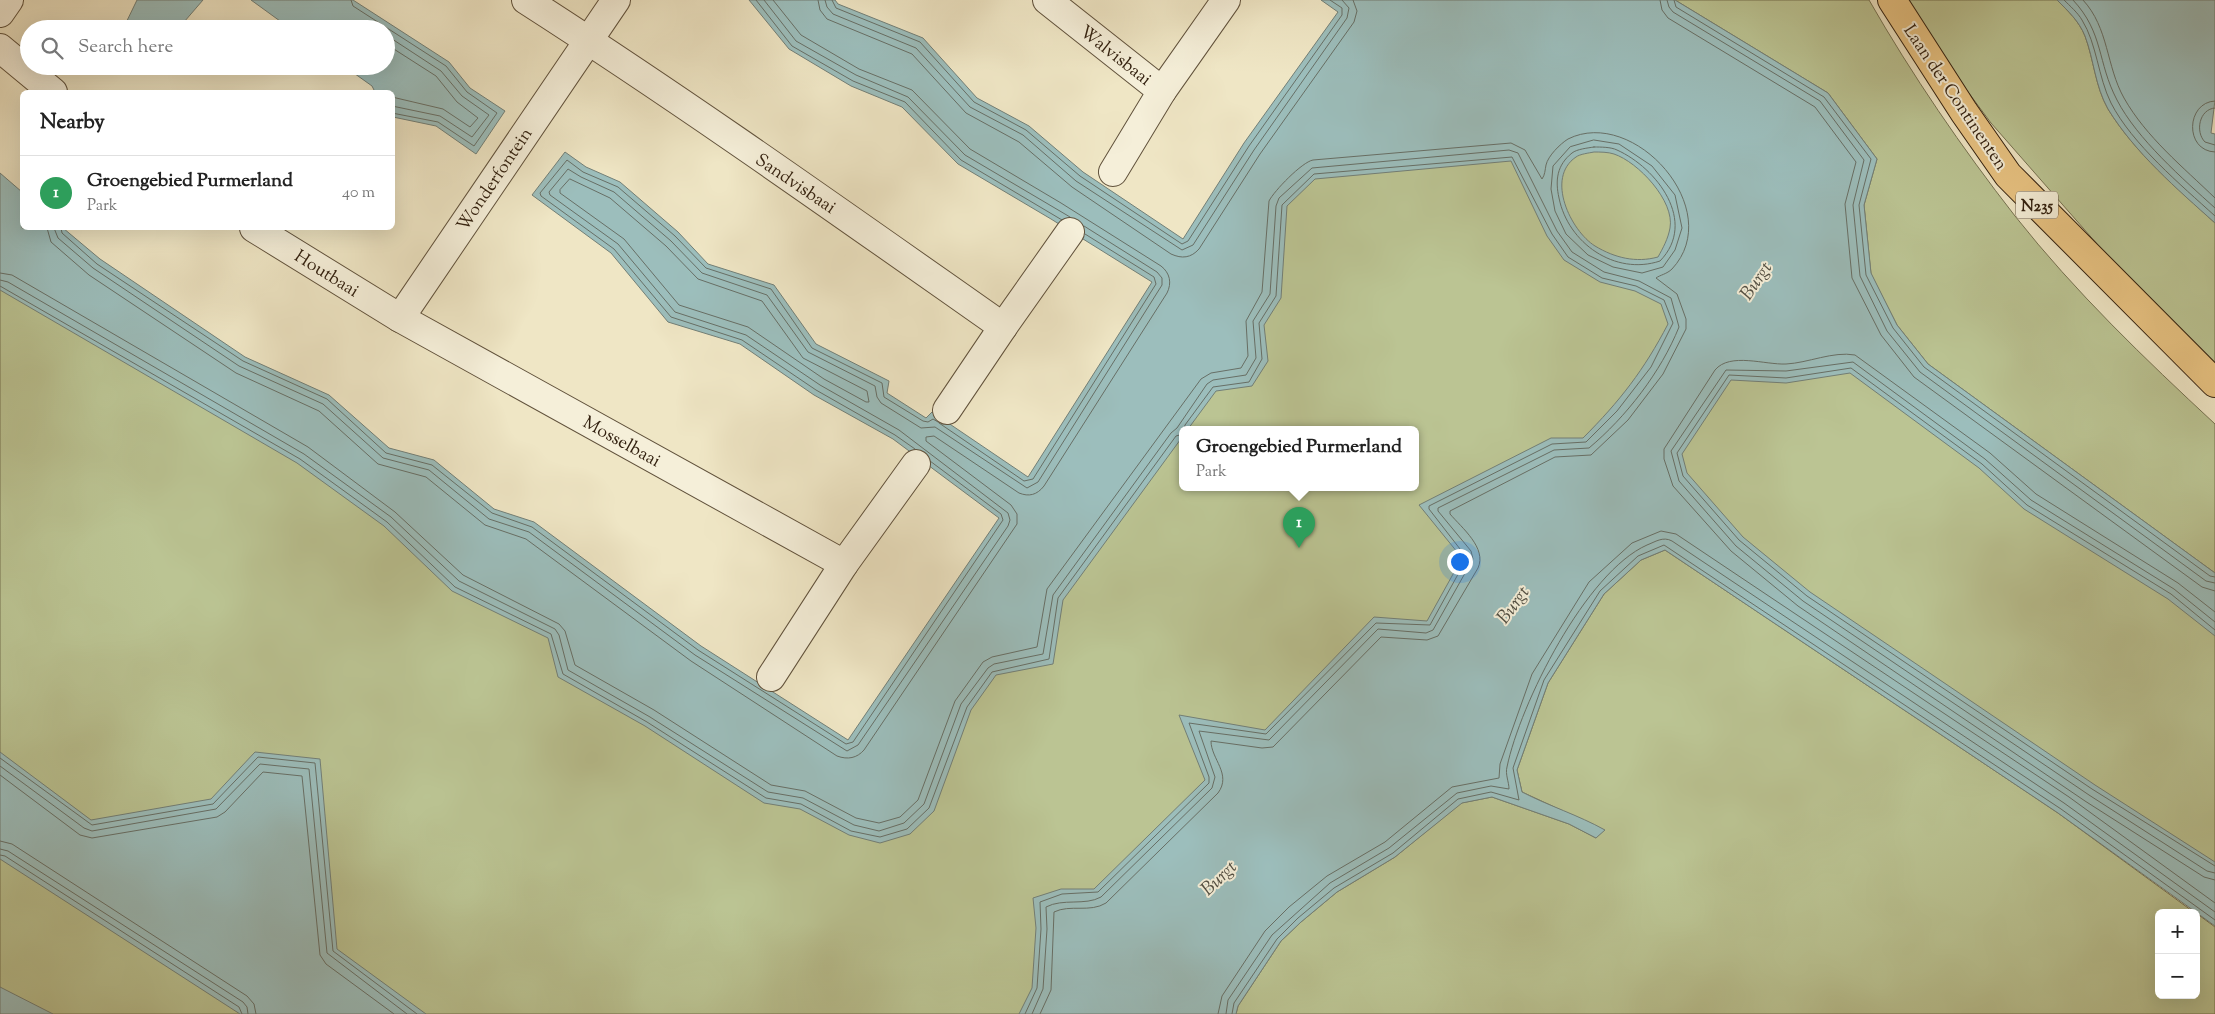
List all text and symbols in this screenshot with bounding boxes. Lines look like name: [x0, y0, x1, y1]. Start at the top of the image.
search box: [20, 20, 395, 75]
street label: Walvisbaai: [1073, 20, 1156, 93]
street label: Laan der Continenten: [1896, 20, 2013, 177]
icon: search: [38, 34, 66, 62]
text: Search here: [78, 34, 173, 61]
text: Nearby: [40, 108, 105, 138]
street label: Wonderfontein: [451, 123, 540, 237]
street label: Sandvisbaai: [749, 148, 840, 221]
text: Groengebied Purmerland: [87, 168, 293, 195]
text: 1: [53, 182, 59, 205]
text: 40 m: [342, 182, 375, 205]
road number: N235: [2016, 192, 2058, 218]
text: Park: [87, 195, 118, 218]
street label: Houtbaai: [289, 245, 363, 305]
water label: Burgt: [1734, 257, 1780, 306]
street label: Mosselbaai: [577, 411, 665, 475]
popup: [1179, 426, 1419, 491]
text: Groengebied Purmerland: [1196, 434, 1402, 461]
text: Park: [1196, 461, 1227, 484]
pin: 1: [1283, 507, 1315, 548]
your location: [1447, 549, 1473, 575]
water label: Burgt: [1491, 581, 1537, 630]
water label: Burgt: [1196, 855, 1244, 903]
map controls: [2155, 909, 2200, 999]
button: +: [2155, 909, 2200, 954]
button: −: [2155, 954, 2200, 999]

